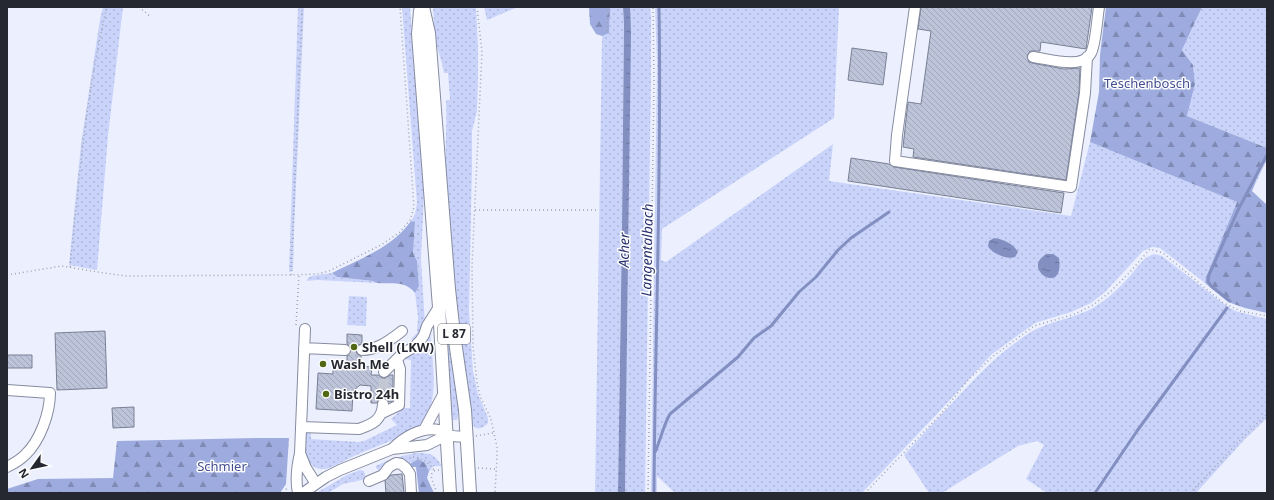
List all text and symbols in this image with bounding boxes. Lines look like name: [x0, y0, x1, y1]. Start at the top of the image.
park label: Teschenbosch: [1104, 74, 1190, 92]
water label: Langentalbach: [636, 203, 657, 296]
water label: Acher: [614, 232, 633, 269]
road number: L 87: [438, 324, 470, 344]
place label: Shell (LKW): [362, 338, 434, 356]
marker: Shell (LKW): [349, 342, 359, 352]
place label: Wash Me: [331, 355, 390, 373]
marker: Wash Me: [318, 359, 328, 369]
place label: Bistro 24h: [334, 385, 399, 403]
marker: Bistro 24h: [321, 389, 331, 399]
north arrow: [12, 448, 52, 488]
park label: Schmier: [197, 457, 247, 475]
text: N: [14, 466, 32, 482]

